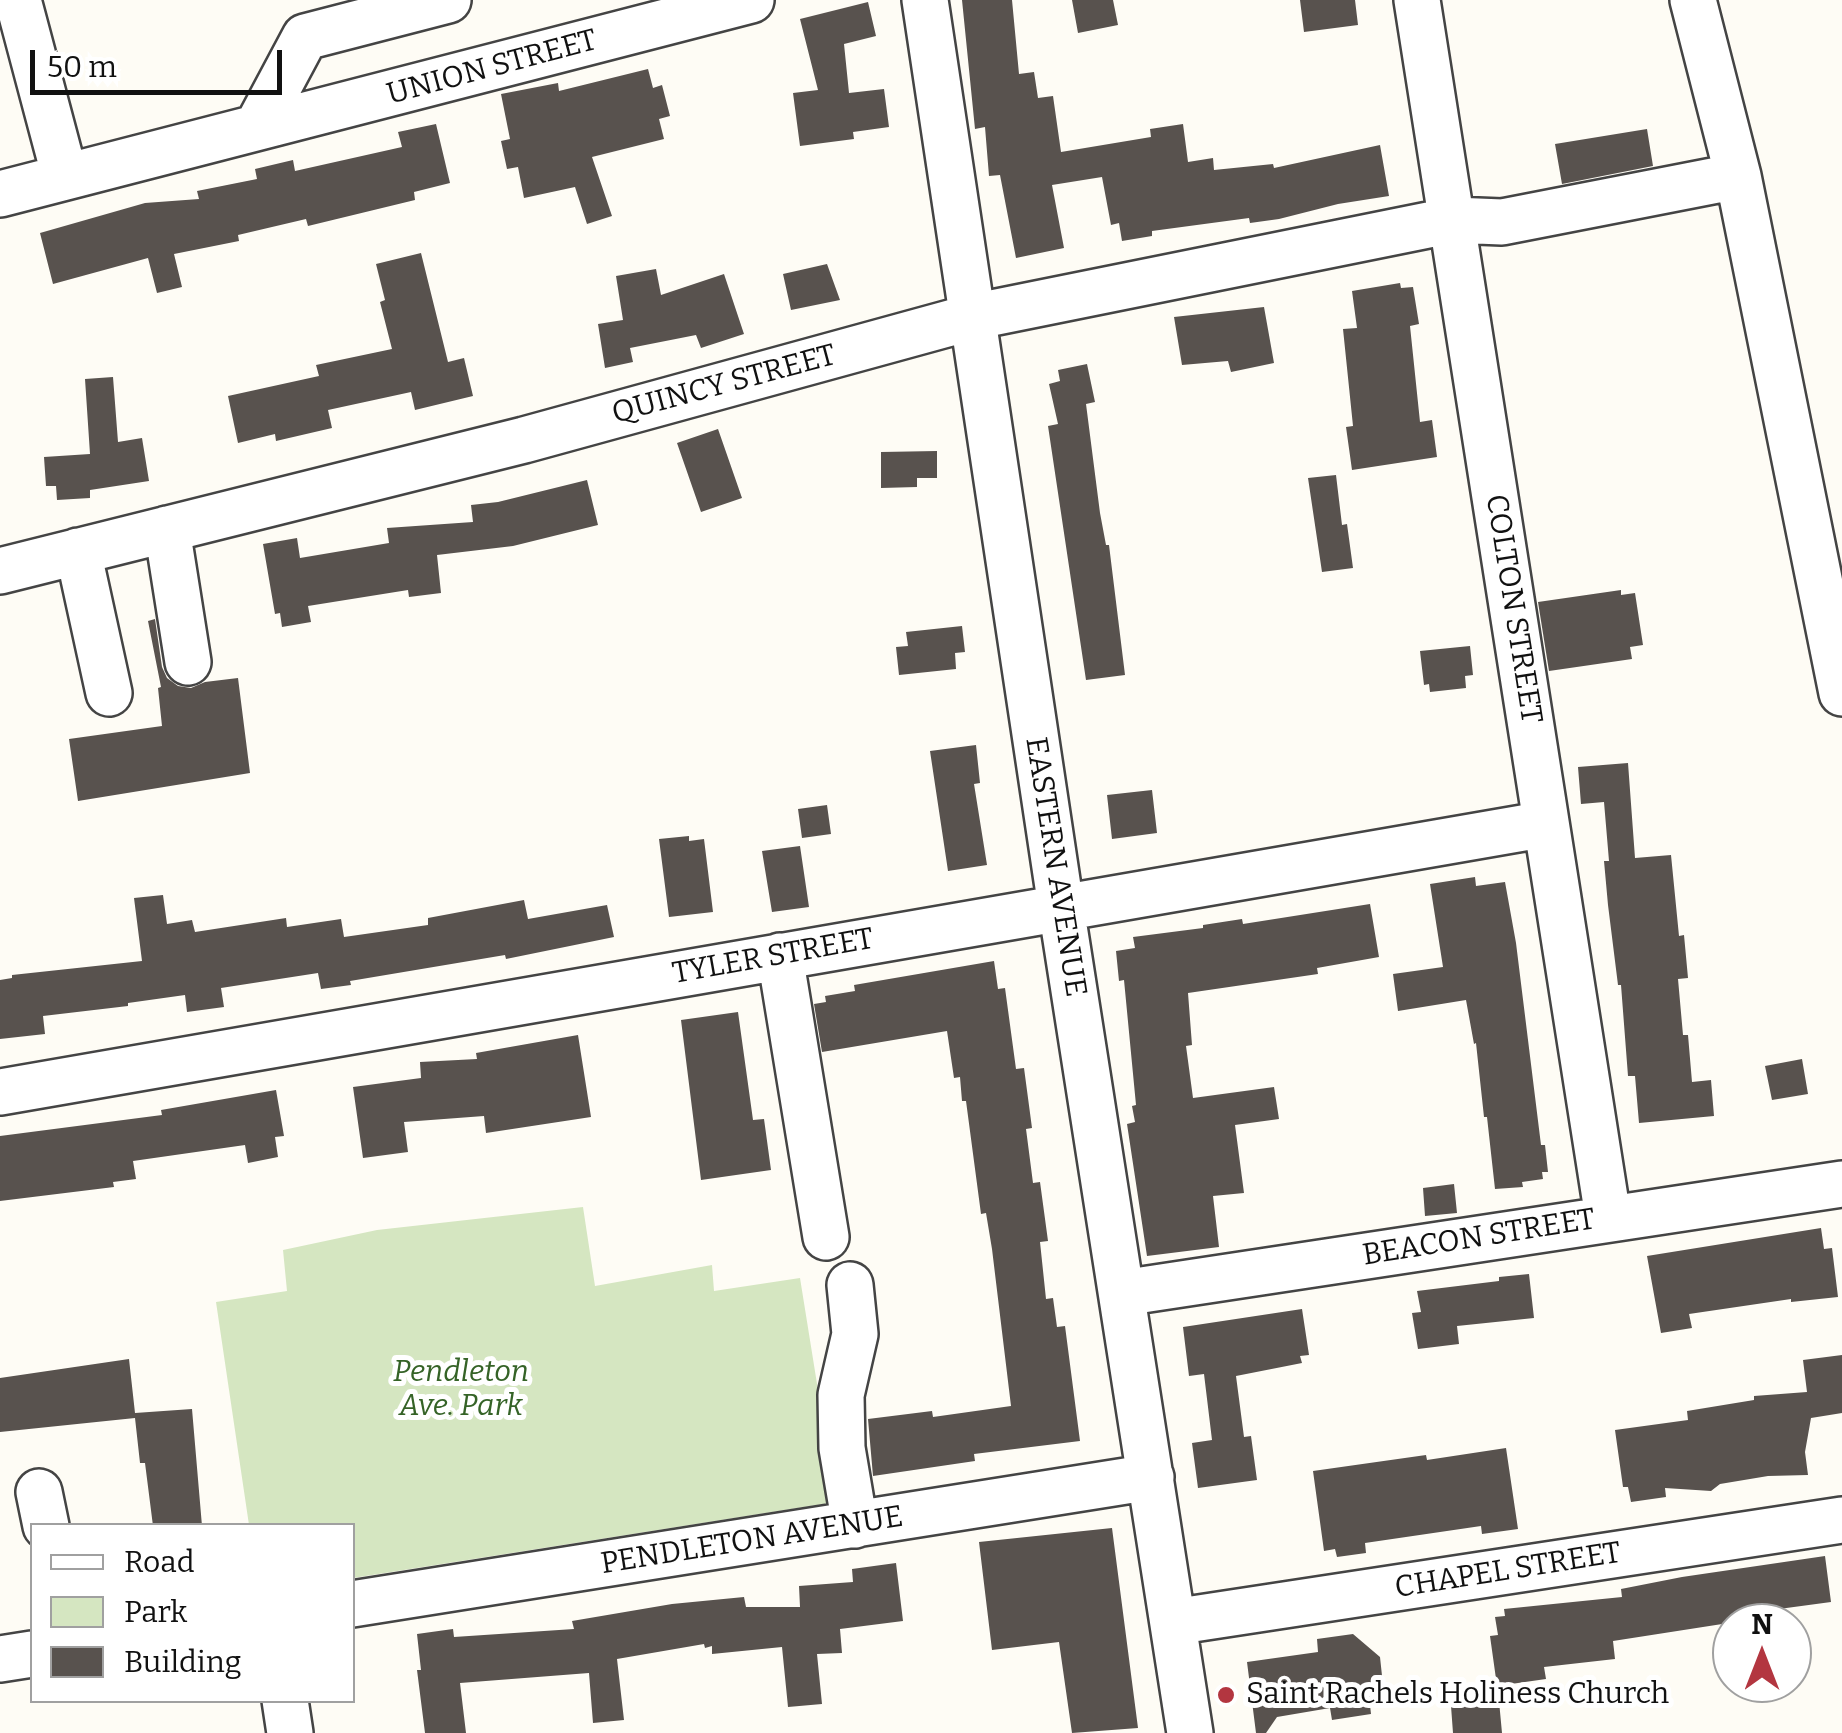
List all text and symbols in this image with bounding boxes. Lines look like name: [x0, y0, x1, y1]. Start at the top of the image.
street label: UNION STREET: [383, 23, 601, 113]
scale bar: [35, 30, 288, 92]
text: 50 m: [47, 49, 117, 85]
street label: QUINCY STREET: [608, 338, 840, 432]
street label: COLTON STREET: [1477, 492, 1549, 726]
street label: EASTERN AVENUE: [1017, 735, 1093, 999]
street label: TYLER STREET: [670, 922, 876, 992]
street label: BEACON STREET: [1360, 1202, 1598, 1274]
park label: Pendleton Ave. Park: [393, 1355, 529, 1426]
street label: PENDLETON AVENUE: [598, 1499, 906, 1583]
legend: [30, 1523, 355, 1703]
street label: CHAPEL STREET: [1392, 1535, 1624, 1607]
text: Road: [124, 1544, 195, 1580]
text: Park: [124, 1594, 187, 1630]
north arrow: [1712, 1603, 1812, 1703]
text: N: [1751, 1608, 1773, 1641]
text: Building: [124, 1644, 242, 1680]
place label: Saint Rachels Holiness Church: [1246, 1677, 1669, 1713]
marker: Saint Rachels Holiness Church: [1215, 1684, 1237, 1706]

